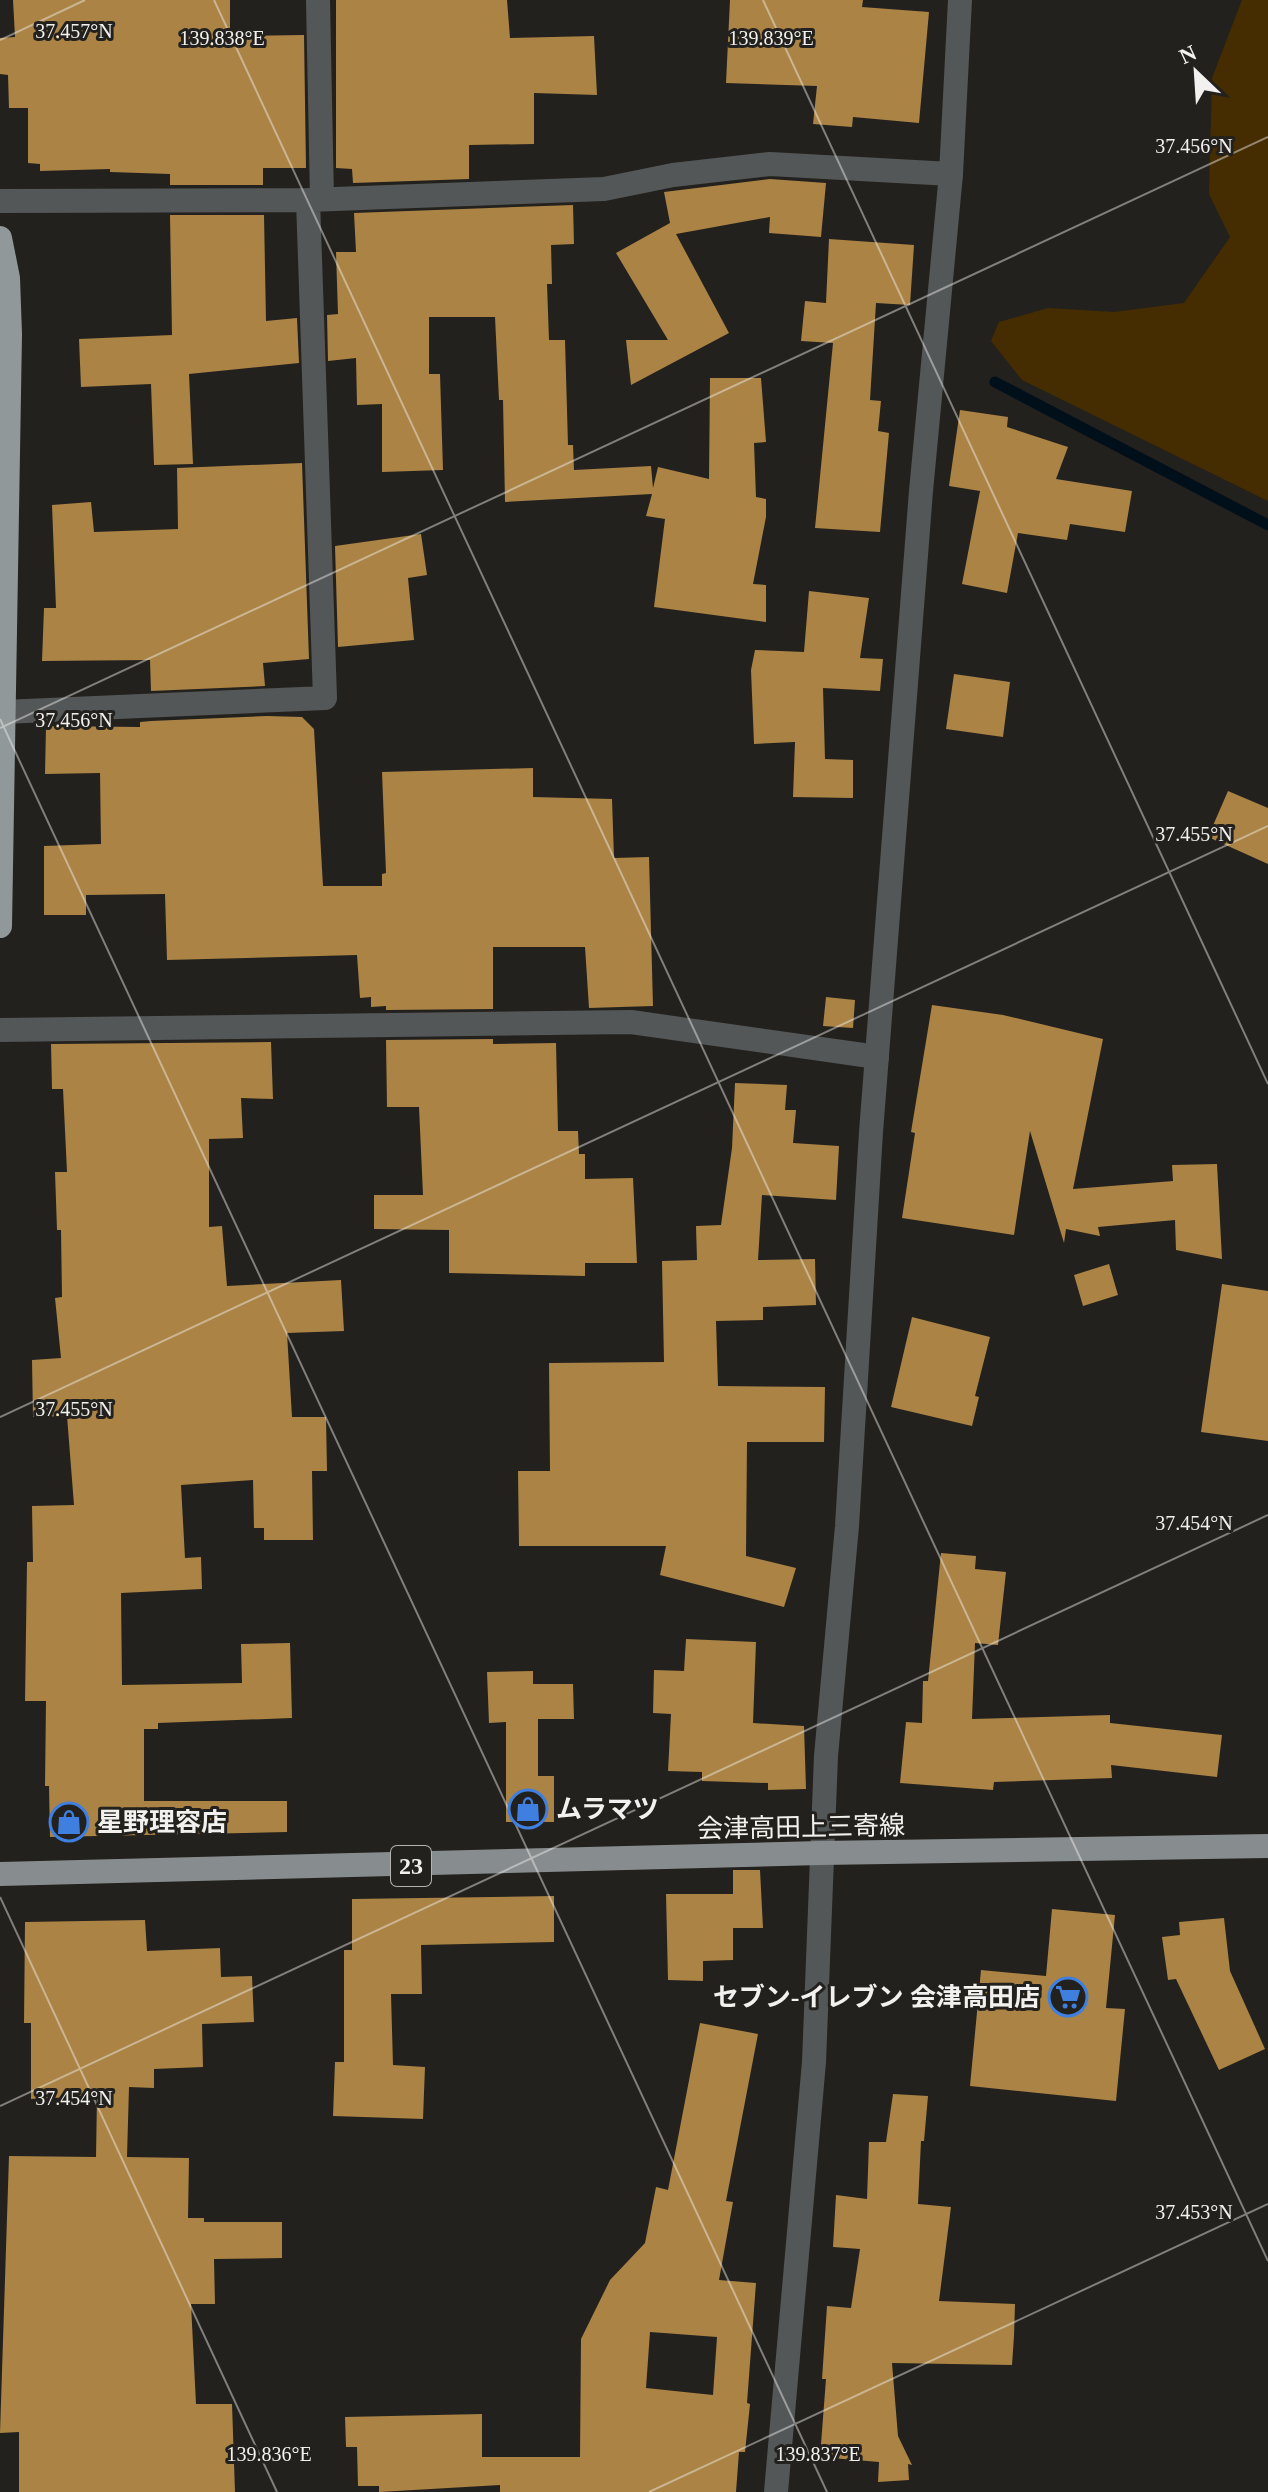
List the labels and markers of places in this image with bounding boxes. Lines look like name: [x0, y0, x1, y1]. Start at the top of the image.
shop icon: ムラマツ: [507, 1788, 549, 1830]
place label: ムラマツ: [556, 1795, 659, 1824]
shop icon: 星野理容店: [48, 1801, 90, 1843]
place label: 星野理容店: [97, 1808, 227, 1837]
supermarket icon: セブン-イレブン 会津高田店: [1047, 1976, 1089, 2018]
place label: セブン-イレブン 会津高田店: [713, 1983, 1040, 2012]

